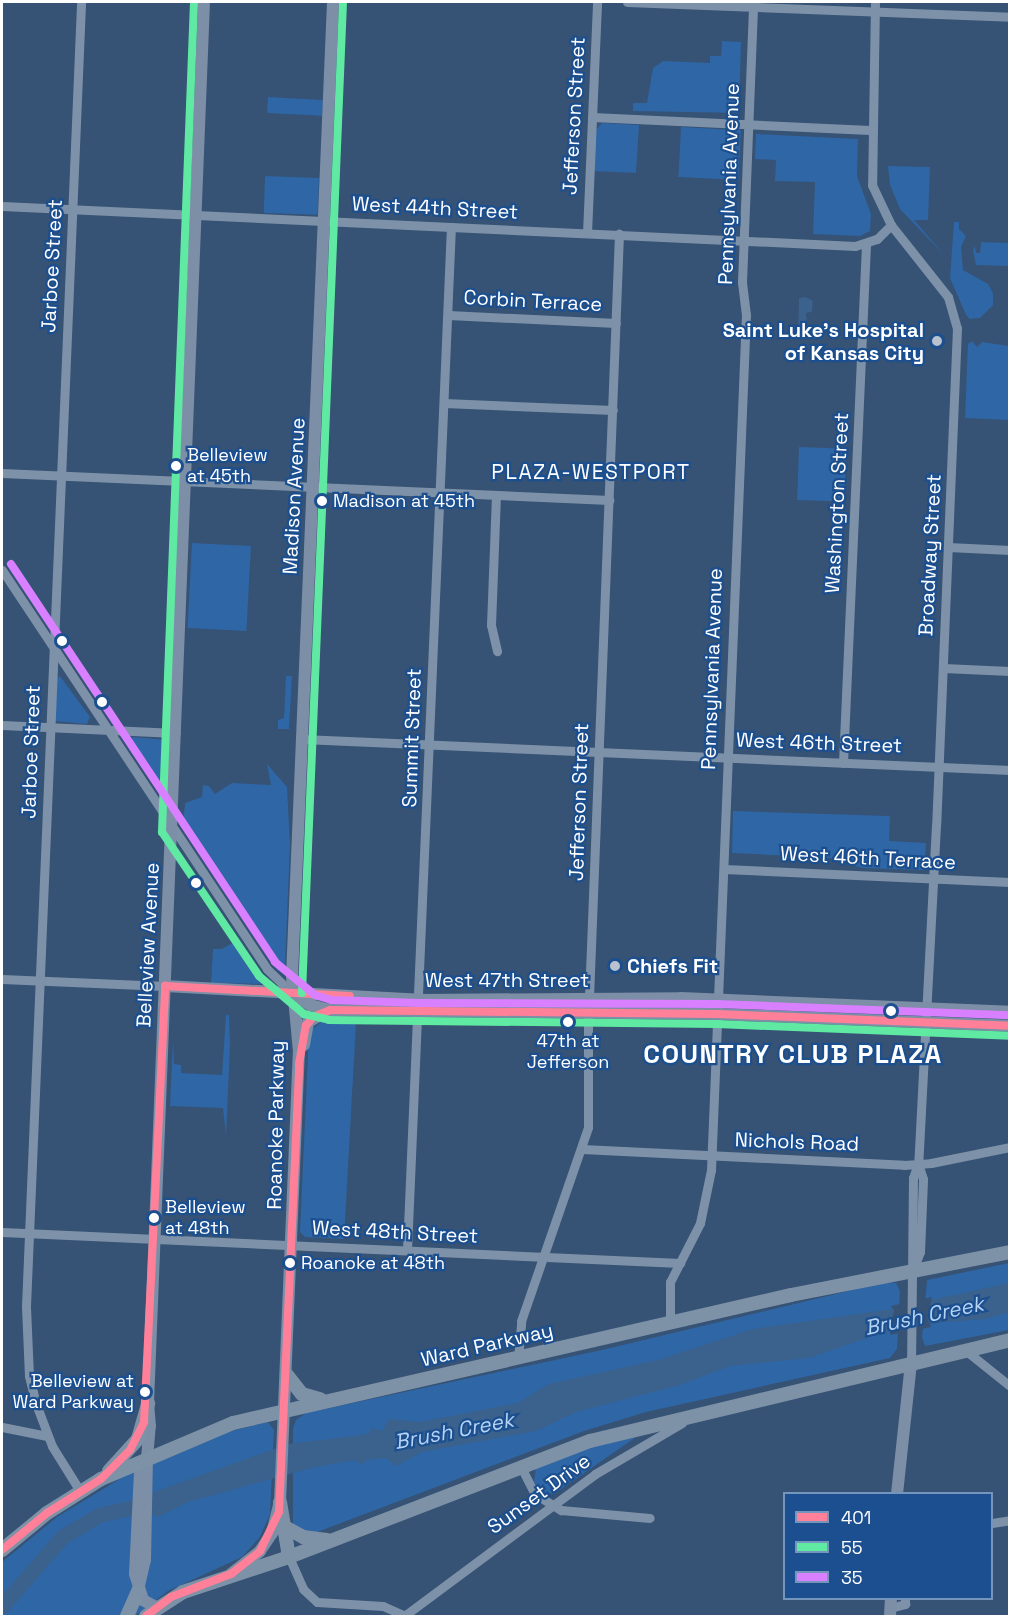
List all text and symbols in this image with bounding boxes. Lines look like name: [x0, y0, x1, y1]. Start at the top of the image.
street label: Jefferson Street: [558, 36, 590, 196]
street label: Pennsylvania Avenue: [713, 83, 745, 285]
street label: West 44th Street: [351, 192, 519, 224]
street label: Jarboe Street: [37, 199, 67, 333]
street label: Corbin Terrace: [463, 285, 603, 317]
place label: Saint Luke's Hospital of Kansas City: [723, 318, 924, 365]
marker: Saint Luke's Hospital of Kansas City: [928, 332, 946, 350]
street label: Washington Street: [820, 412, 854, 594]
street label: Madison Avenue: [278, 417, 310, 575]
place label: Belleview at 45th: [187, 445, 268, 488]
district label: PLAZA-WESTPORT: [491, 459, 691, 485]
marker: Belleview at 45th: [170, 460, 182, 472]
street label: Broadway Street: [914, 473, 946, 637]
place label: Madison at 45th: [333, 490, 475, 512]
marker: Madison at 45th: [316, 495, 328, 507]
street label: Pennsylvania Avenue: [696, 568, 728, 770]
unlabelled marker: [56, 635, 68, 647]
street label: Summit Street: [398, 668, 426, 808]
street label: Jarboe Street: [17, 685, 45, 819]
unlabelled marker: [96, 696, 108, 708]
street label: Jefferson Street: [564, 723, 594, 881]
street label: West 46th Street: [736, 728, 902, 758]
street label: West 46th Terrace: [779, 841, 957, 875]
street label: Belleview Avenue: [132, 862, 164, 1028]
unlabelled marker: [190, 877, 202, 889]
place label: Chiefs Fit: [627, 954, 718, 978]
marker: Chiefs Fit: [608, 959, 622, 973]
street label: West 47th Street: [425, 968, 589, 992]
unlabelled marker: [885, 1005, 897, 1017]
marker: 47th at Jefferson: [562, 1016, 574, 1028]
place label: 47th at Jefferson: [527, 1031, 609, 1074]
district label: COUNTRY CLUB PLAZA: [643, 1039, 943, 1071]
street label: Roanoke Parkway: [263, 1040, 289, 1210]
street label: Nichols Road: [734, 1128, 860, 1156]
place label: Belleview at 48th: [165, 1197, 246, 1240]
marker: Belleview at 48th: [148, 1212, 160, 1224]
street label: West 48th Street: [311, 1216, 479, 1248]
place label: Roanoke at 48th: [301, 1252, 445, 1274]
marker: Roanoke at 48th: [284, 1257, 296, 1269]
water label: Brush Creek: [862, 1291, 986, 1341]
street label: Ward Parkway: [419, 1318, 555, 1372]
place label: Belleview at Ward Parkway: [13, 1371, 134, 1414]
marker: Belleview at Ward Parkway: [139, 1386, 151, 1398]
water label: Brush Creek: [392, 1407, 516, 1455]
street label: Sunset Drive: [483, 1449, 595, 1539]
legend: [783, 1492, 993, 1600]
text: 401: [841, 1506, 871, 1529]
text: 55: [841, 1536, 863, 1559]
text: 35: [841, 1566, 863, 1589]

